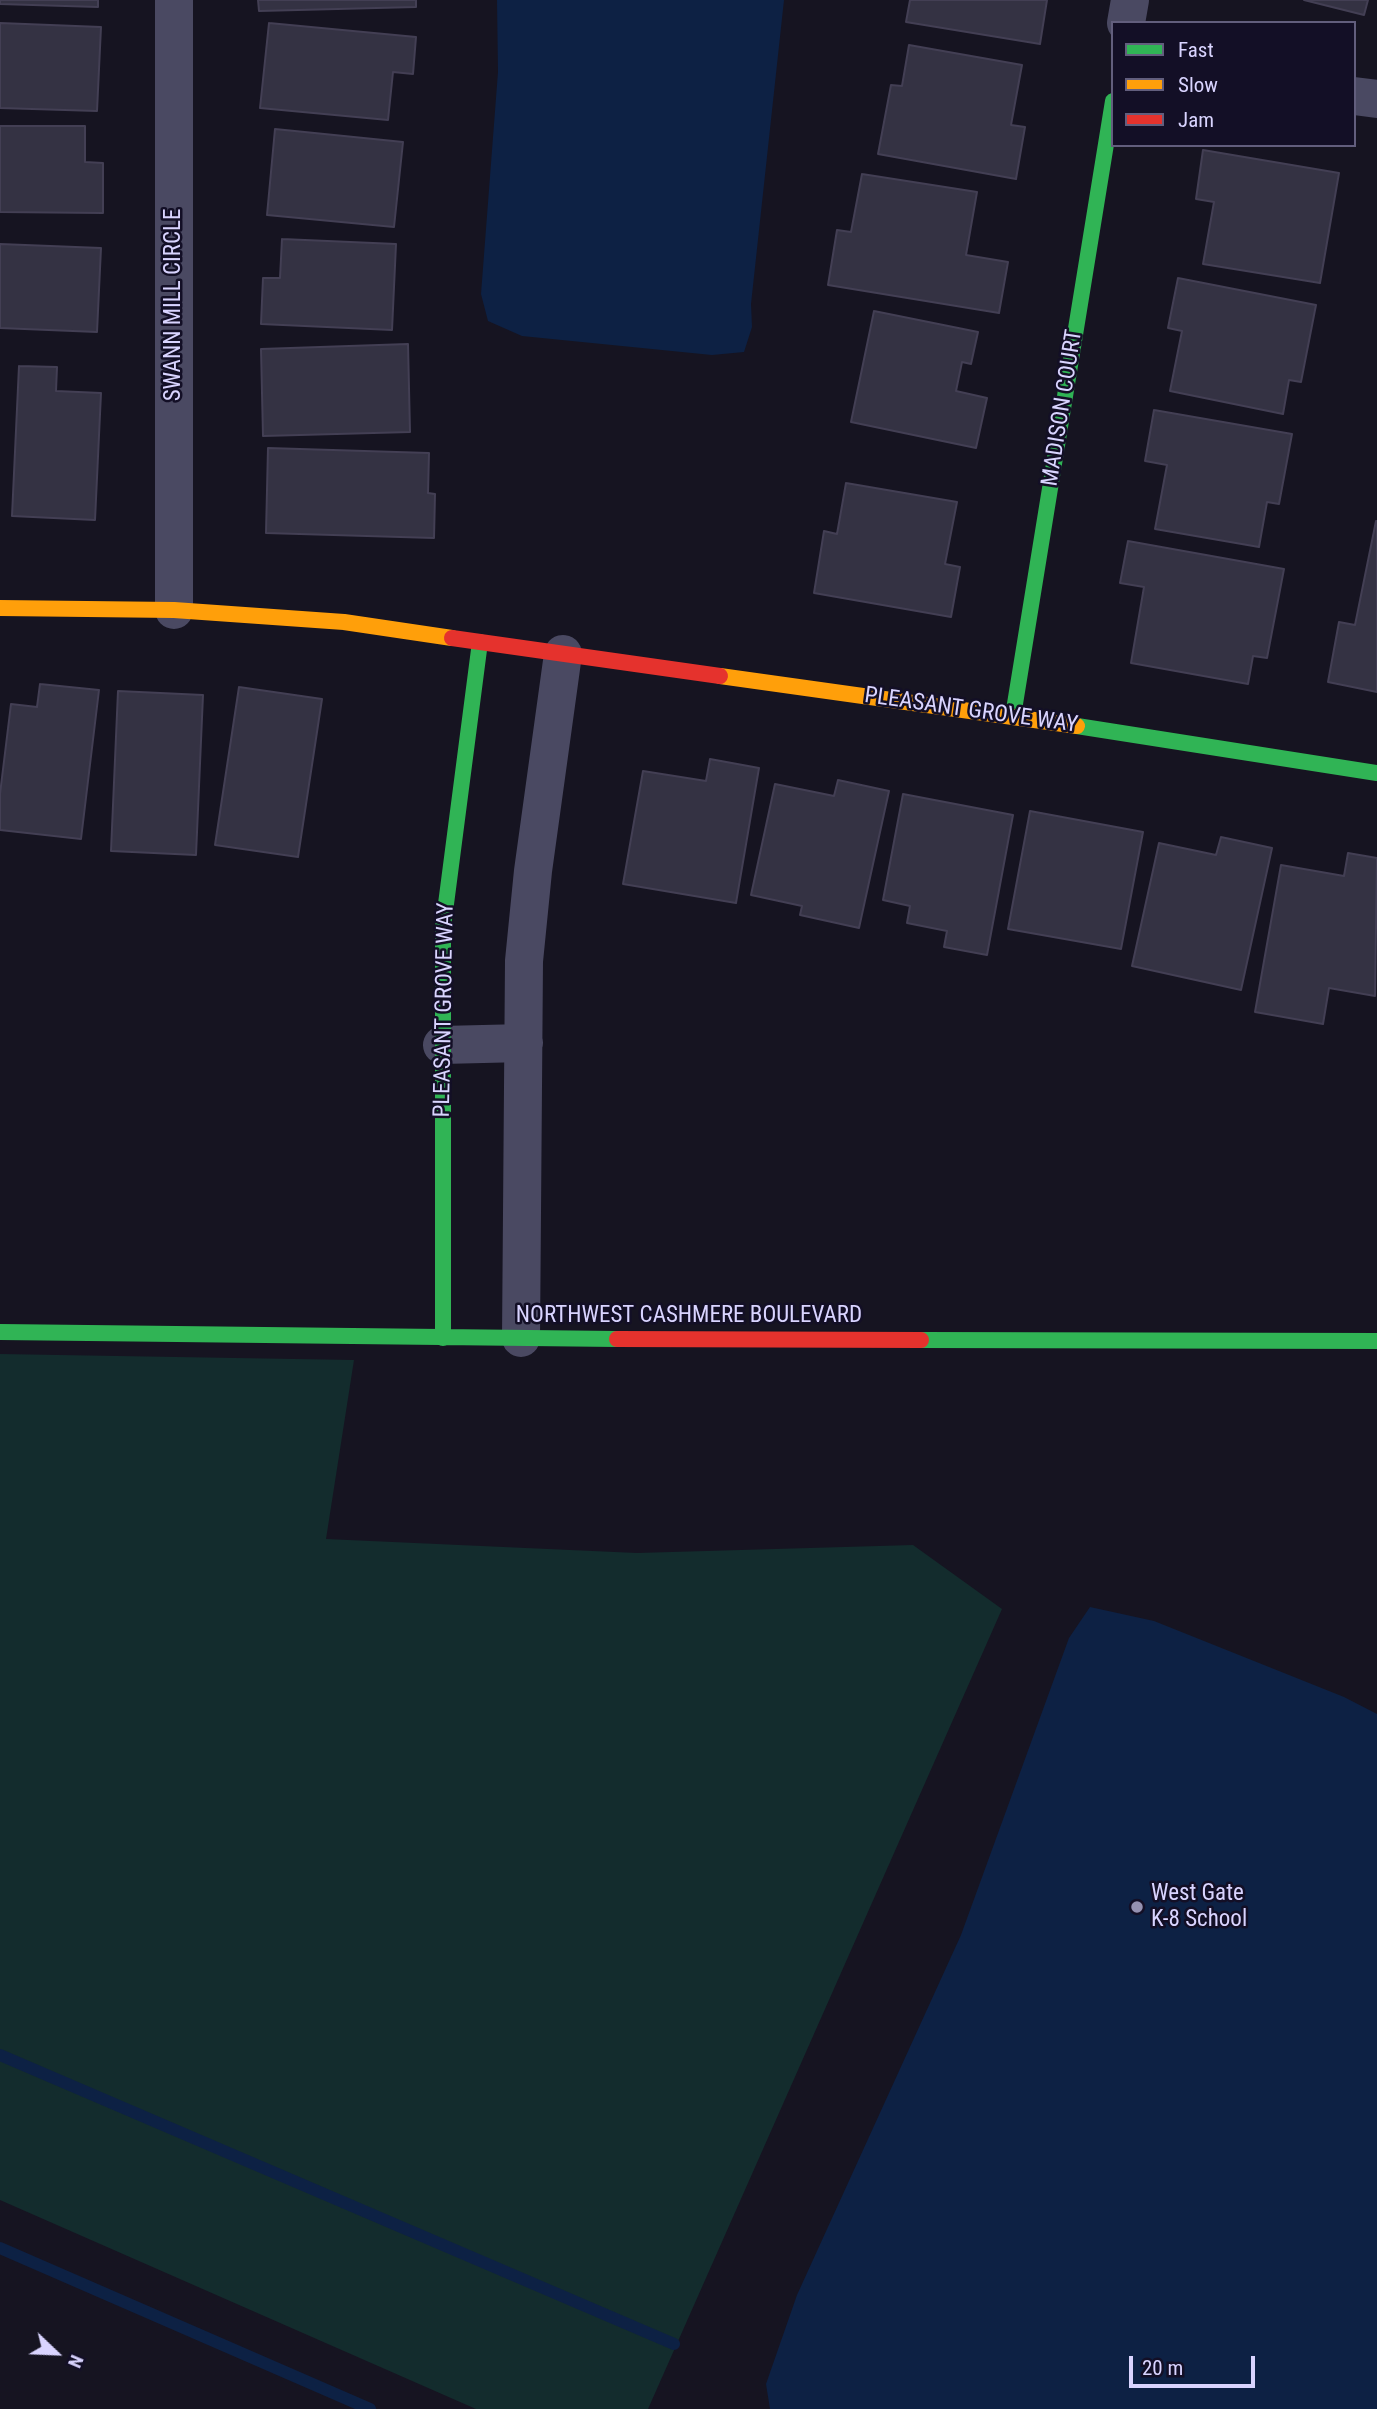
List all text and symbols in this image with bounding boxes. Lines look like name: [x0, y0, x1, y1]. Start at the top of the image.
legend: [1111, 21, 1356, 147]
text: Fast: [1178, 38, 1214, 62]
text: Slow: [1178, 73, 1218, 97]
text: Jam: [1178, 108, 1214, 132]
street label: SWANN MILL CIRCLE: [160, 209, 188, 401]
street label: MADISON COURT: [1037, 328, 1089, 488]
street label: PLEASANT GROVE WAY: [863, 682, 1079, 740]
street label: PLEASANT GROVE WAY: [429, 902, 461, 1118]
street label: NORTHWEST CASHMERE BOULEVARD: [516, 1302, 862, 1330]
place label: West Gate K-8 School: [1151, 1880, 1247, 1934]
marker: West Gate K-8 School: [1129, 1899, 1145, 1915]
north arrow: [21, 2318, 91, 2388]
scale bar: [1132, 2342, 1258, 2386]
text: N: [63, 2352, 89, 2371]
text: 20 m: [1142, 2356, 1183, 2380]

